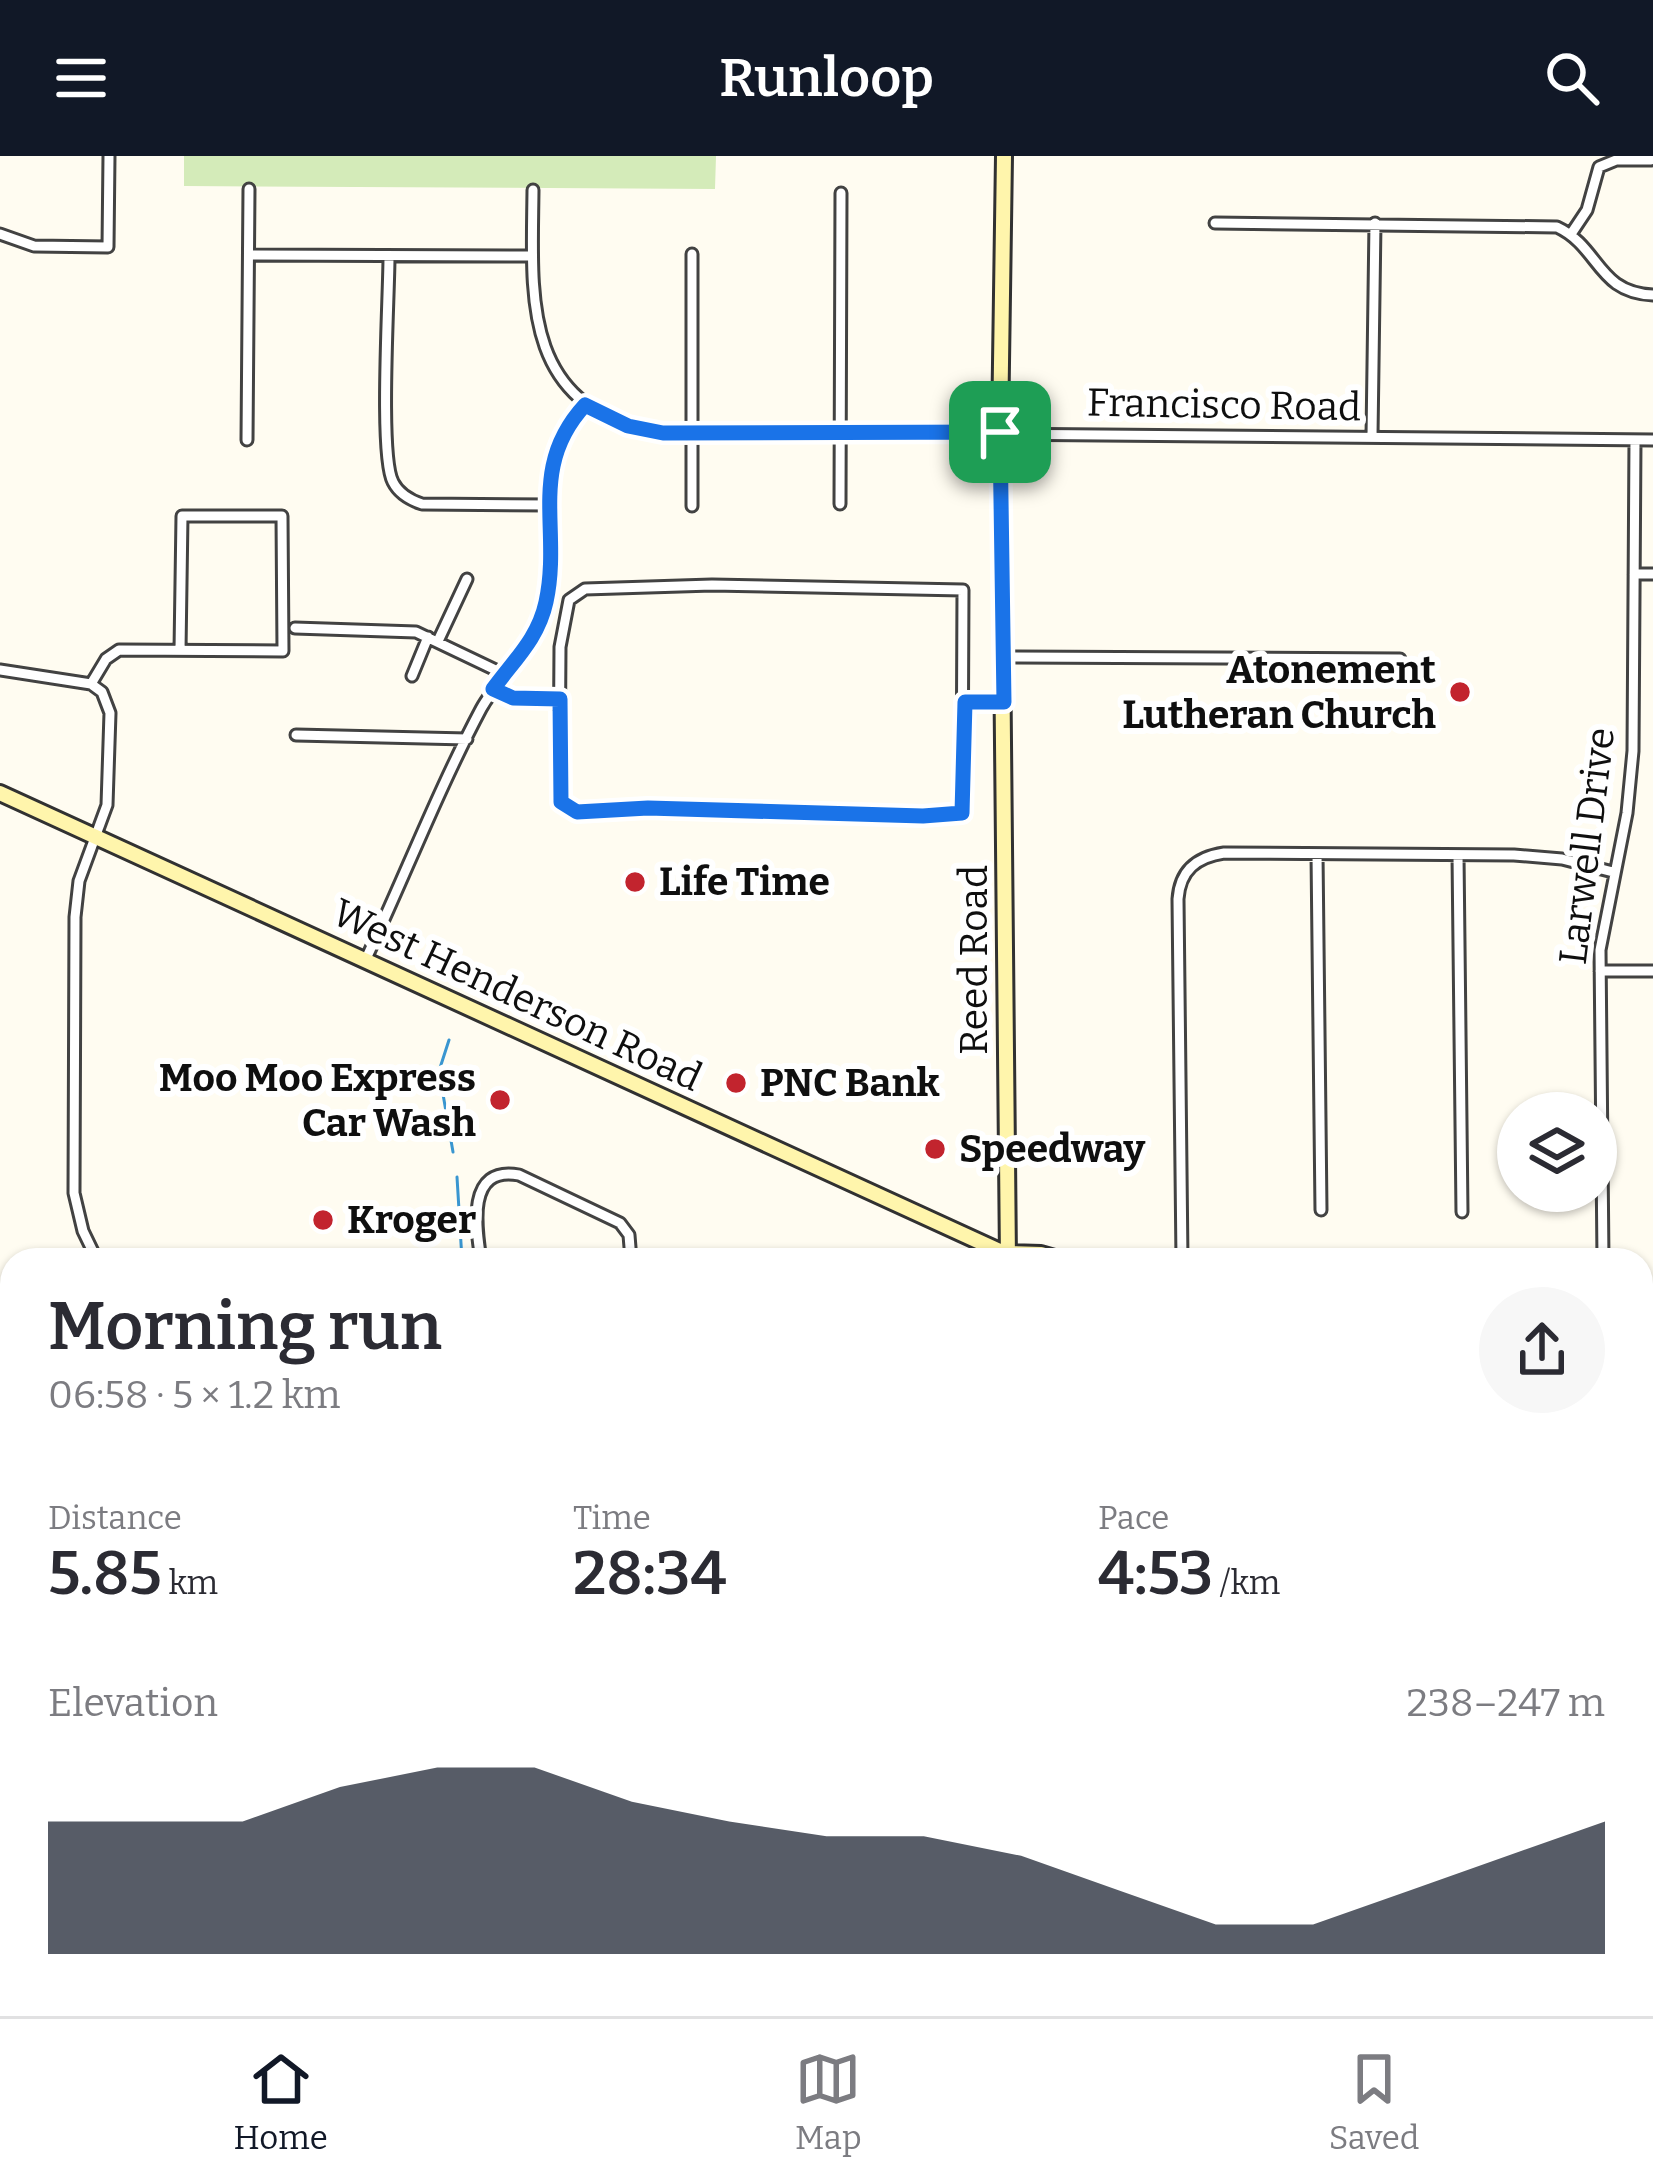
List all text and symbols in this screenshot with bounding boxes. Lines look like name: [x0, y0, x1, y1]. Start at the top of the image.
icon: menu: [48, 45, 114, 111]
icon: search: [1539, 45, 1605, 111]
text: Runloop: [719, 46, 934, 110]
street label: Francisco Road: [1086, 380, 1362, 430]
pin: [949, 381, 1051, 483]
icon: arrive: [967, 399, 1033, 465]
place label: Atonement Lutheran Church: [1122, 647, 1437, 738]
marker: Atonement Lutheran Church: [1447, 679, 1473, 705]
street label: Larwell Drive: [1550, 725, 1624, 967]
place label: Life Time: [659, 859, 830, 905]
street label: Reed Road: [951, 865, 997, 1055]
marker: Life Time: [622, 869, 648, 895]
street label: West Henderson Road: [325, 889, 709, 1101]
place label: Moo Moo Express Car Wash: [159, 1055, 476, 1146]
place label: PNC Bank: [760, 1060, 940, 1106]
marker: PNC Bank: [723, 1070, 749, 1096]
marker: Moo Moo Express Car Wash: [487, 1087, 513, 1113]
map controls: [1497, 1092, 1617, 1212]
button: layers: [1497, 1092, 1617, 1212]
place label: Speedway: [959, 1126, 1145, 1172]
marker: Speedway: [922, 1136, 948, 1162]
place label: Kroger: [347, 1197, 476, 1243]
marker: Kroger: [310, 1207, 336, 1233]
text: Morning run: [48, 1287, 442, 1366]
button: share: [1479, 1287, 1605, 1413]
text: 06:58 · 5 × 1.2 km: [48, 1372, 341, 1418]
text: Distance: [48, 1498, 182, 1538]
text: Time: [573, 1498, 651, 1538]
text: Pace: [1098, 1498, 1169, 1538]
text: 5.85: [48, 1538, 162, 1610]
text: 28:34: [573, 1538, 727, 1610]
text: 4:53: [1098, 1538, 1213, 1610]
text: km: [162, 1563, 218, 1603]
text: /km: [1213, 1563, 1280, 1603]
text: Elevation: [48, 1680, 218, 1726]
text: 238–247 m: [1407, 1680, 1605, 1726]
tab: Home: [234, 2046, 328, 2158]
tab: Map: [795, 2046, 862, 2158]
tab: Saved: [1329, 2046, 1419, 2158]

